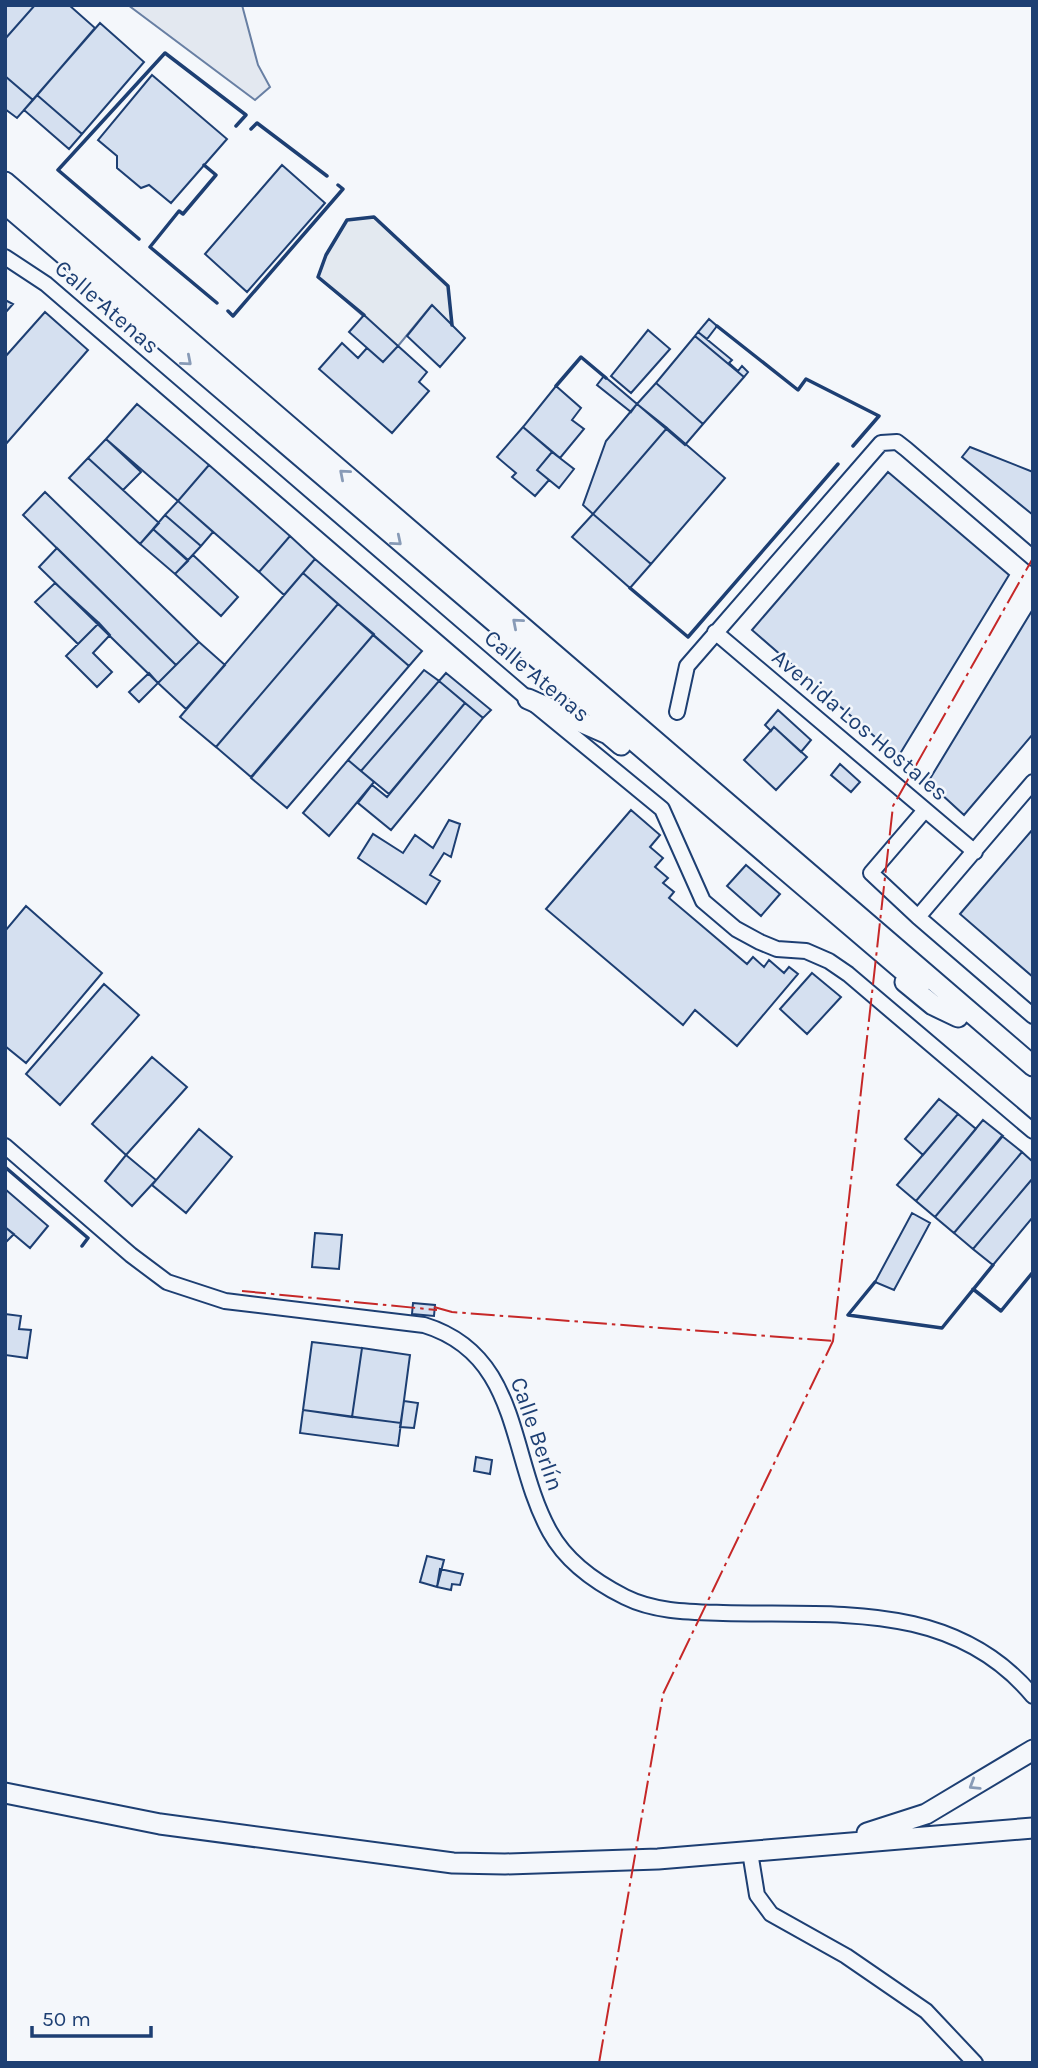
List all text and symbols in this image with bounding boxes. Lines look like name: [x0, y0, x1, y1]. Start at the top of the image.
street label: Calle Atenas: [49, 254, 165, 360]
one-way arrow: [178, 353, 191, 365]
one-way arrow: [340, 470, 353, 482]
one-way arrow: [389, 532, 402, 545]
one-way arrow: [512, 619, 525, 631]
street label: Calle Atenas: [479, 624, 595, 728]
street label: Avenida Los Hostales: [767, 644, 953, 806]
street label: Calle Berlín: [505, 1374, 569, 1494]
one-way arrow: [969, 1777, 982, 1790]
scale bar: [32, 1994, 150, 2038]
text: 50 m: [42, 2007, 91, 2031]

